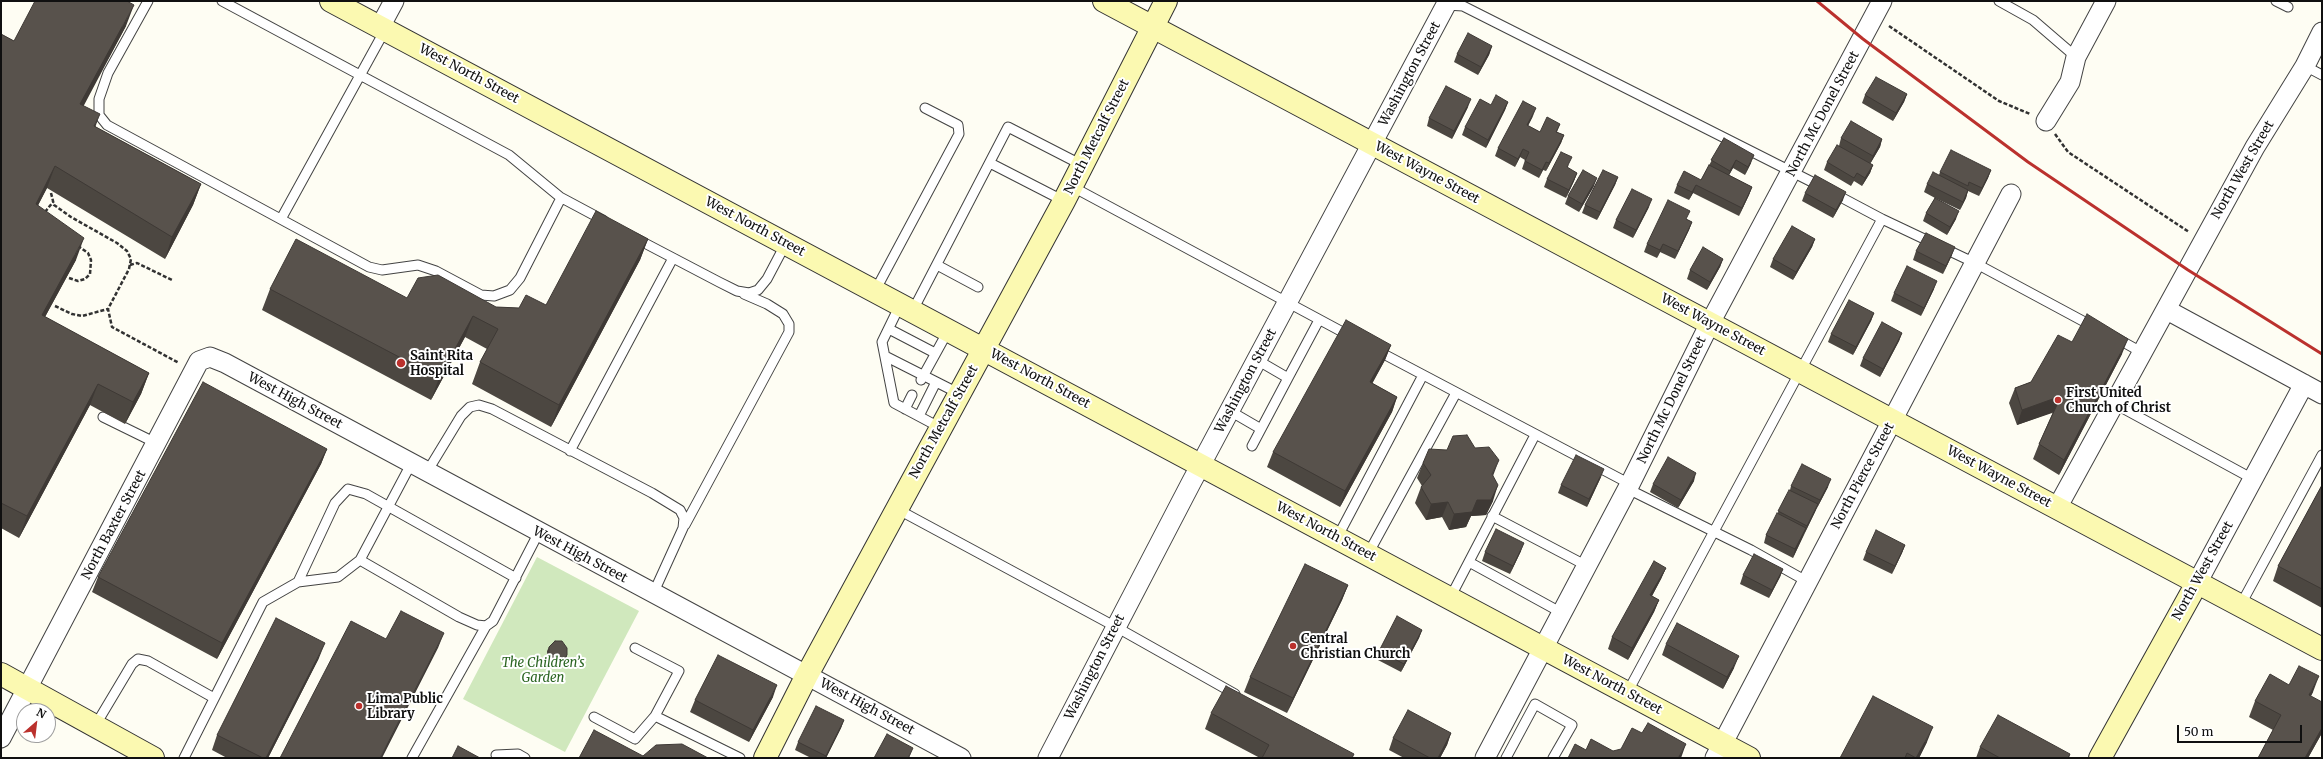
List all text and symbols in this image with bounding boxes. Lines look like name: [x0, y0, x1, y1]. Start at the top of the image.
street label: Washington Street: [1376, 19, 1444, 129]
street label: West North Street: [416, 41, 522, 107]
street label: North Mc Donel Street: [1783, 49, 1863, 179]
street label: North Metcalf Street: [1061, 77, 1133, 197]
street label: North West Street: [2208, 118, 2278, 222]
street label: West Wayne Street: [1372, 139, 1482, 207]
street label: West North Street: [702, 194, 808, 260]
street label: West Wayne Street: [1658, 291, 1768, 359]
street label: Washington Street: [1212, 326, 1280, 436]
street label: North Mc Donel Street: [1634, 334, 1710, 466]
street label: West North Street: [987, 346, 1093, 412]
place label: Saint Rita Hospital: [410, 348, 473, 379]
marker: Saint Rita Hospital: [395, 357, 407, 369]
street label: North Metcalf Street: [906, 363, 982, 481]
street label: West High Street: [245, 370, 345, 432]
place label: First United Church of Christ: [2066, 385, 2171, 416]
marker: First United Church of Christ: [2053, 395, 2063, 405]
street label: North Pierce Street: [1828, 420, 1898, 532]
street label: West Wayne Street: [1944, 443, 2054, 511]
street label: North Baxter Street: [79, 468, 149, 582]
street label: West North Street: [1273, 499, 1379, 565]
street label: North West Street: [2169, 519, 2237, 623]
street label: West High Street: [530, 524, 630, 586]
street label: Washington Street: [1062, 612, 1128, 722]
place label: Central Christian Church: [1301, 631, 1410, 662]
marker: Central Christian Church: [1288, 641, 1298, 651]
street label: West North Street: [1559, 652, 1665, 718]
park label: The Children’s Garden: [501, 655, 585, 686]
street label: West High Street: [817, 676, 917, 738]
place label: Lima Public Library: [367, 691, 443, 722]
marker: Lima Public Library: [354, 701, 364, 711]
north arrow: [16, 703, 56, 743]
text: N: [34, 705, 48, 722]
scale bar: [2179, 717, 2304, 743]
text: 50 m: [2184, 724, 2213, 739]

